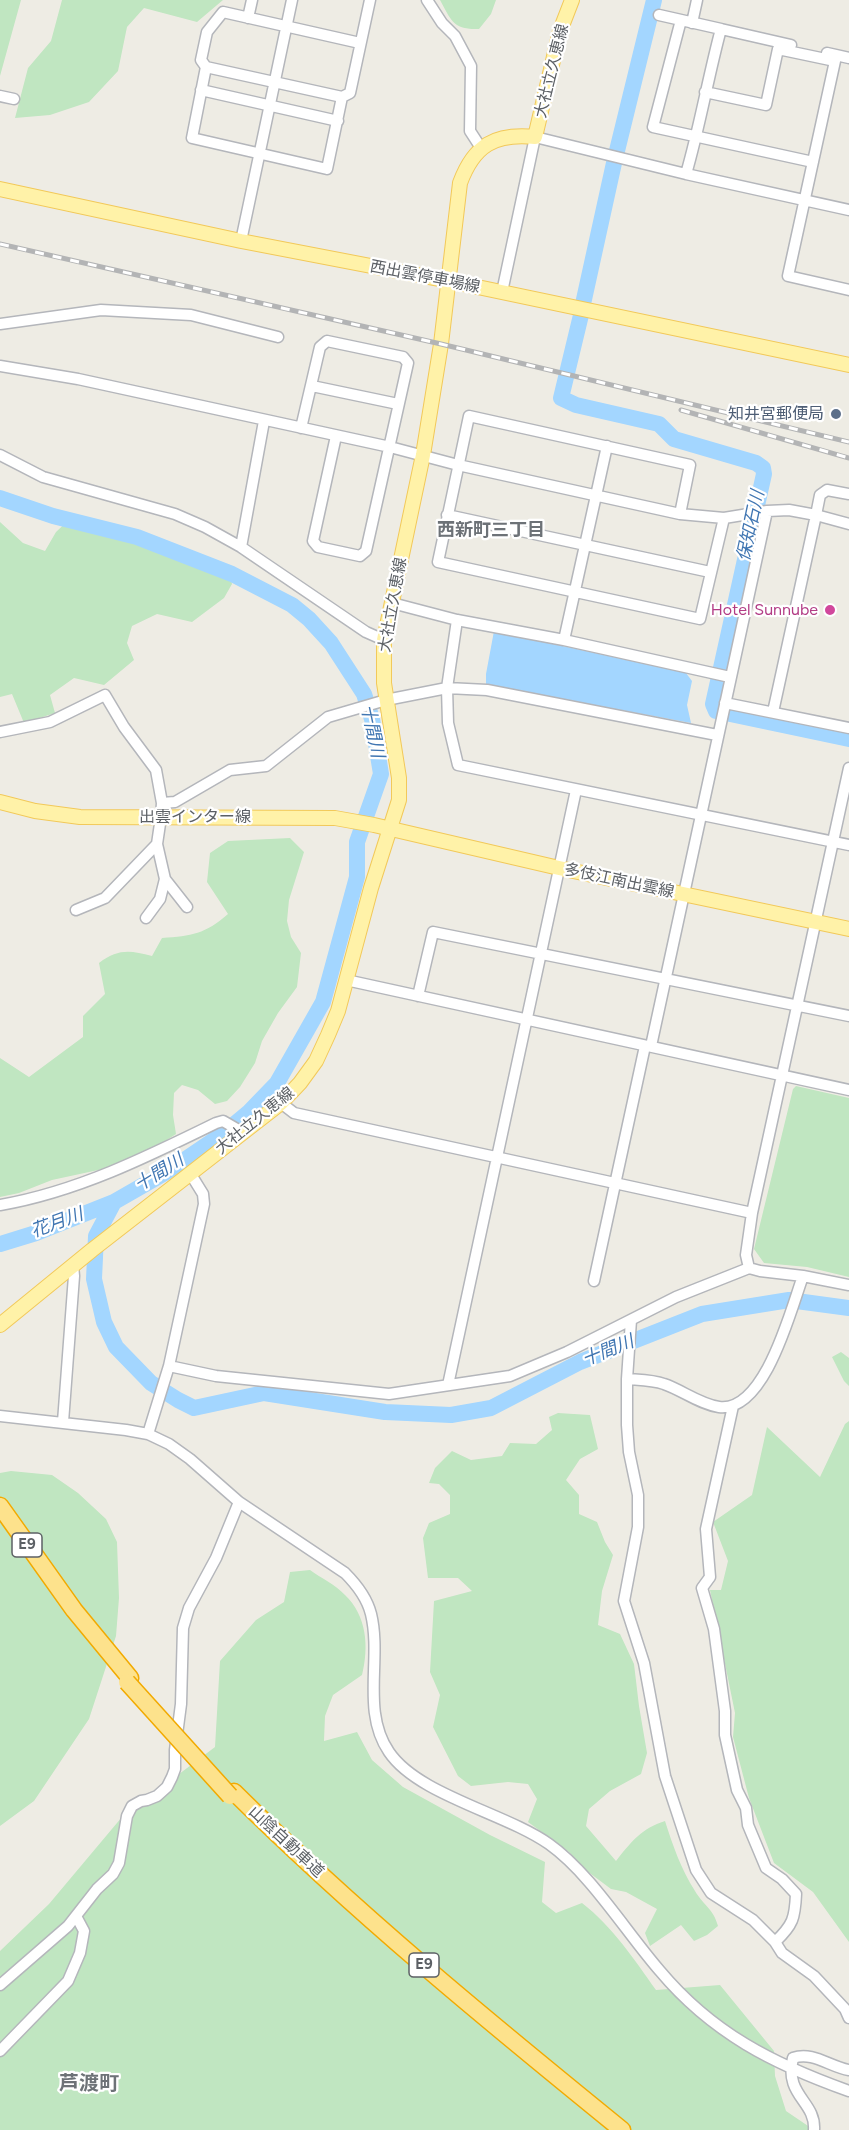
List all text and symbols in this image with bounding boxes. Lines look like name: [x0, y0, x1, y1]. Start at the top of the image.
street label: 大社立久恵線: [531, 22, 573, 120]
street label: 西出雲停車場線: [368, 257, 482, 297]
place label: 知井宮郵便局: [728, 404, 824, 424]
marker: 知井宮郵便局: [829, 407, 843, 421]
water label: 保知石川: [733, 489, 769, 563]
district label: 西新町三丁目: [437, 520, 545, 542]
street label: 大社立久恵線: [375, 556, 411, 654]
place label: Hotel Sunnube: [711, 600, 818, 620]
marker: Hotel Sunnube: [823, 603, 837, 617]
water label: 十間川: [356, 702, 388, 760]
street label: 出雲インター線: [139, 807, 251, 827]
street label: 多伎江南出雲線: [562, 860, 676, 902]
street label: 大社立久恵線: [212, 1083, 298, 1159]
water label: 十間川: [130, 1150, 188, 1196]
water label: 花月川: [28, 1204, 86, 1242]
water label: 十間川: [579, 1331, 637, 1371]
road number: E9: [12, 1533, 42, 1557]
street label: 山陰自動車道: [244, 1802, 328, 1882]
road number: E9: [409, 1953, 439, 1977]
district label: 芦渡町: [59, 2072, 119, 2096]

